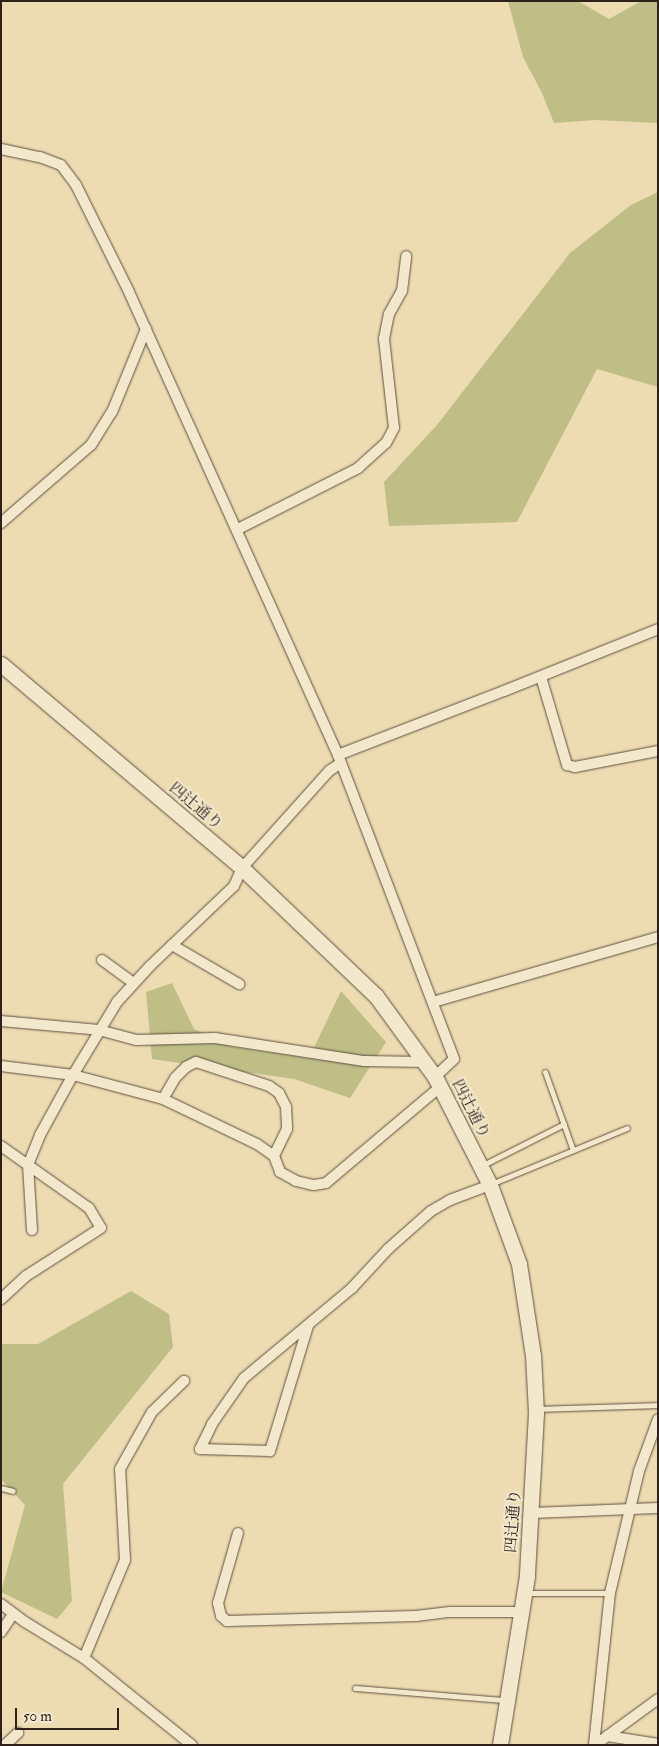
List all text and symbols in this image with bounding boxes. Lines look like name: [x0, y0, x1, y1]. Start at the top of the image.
street label: 四辻通り: [165, 778, 227, 834]
street label: 四辻通り: [448, 1076, 494, 1142]
street label: 四辻通り: [501, 1488, 525, 1554]
scale bar: [18, 1698, 121, 1730]
text: 50 m: [23, 1707, 52, 1726]

